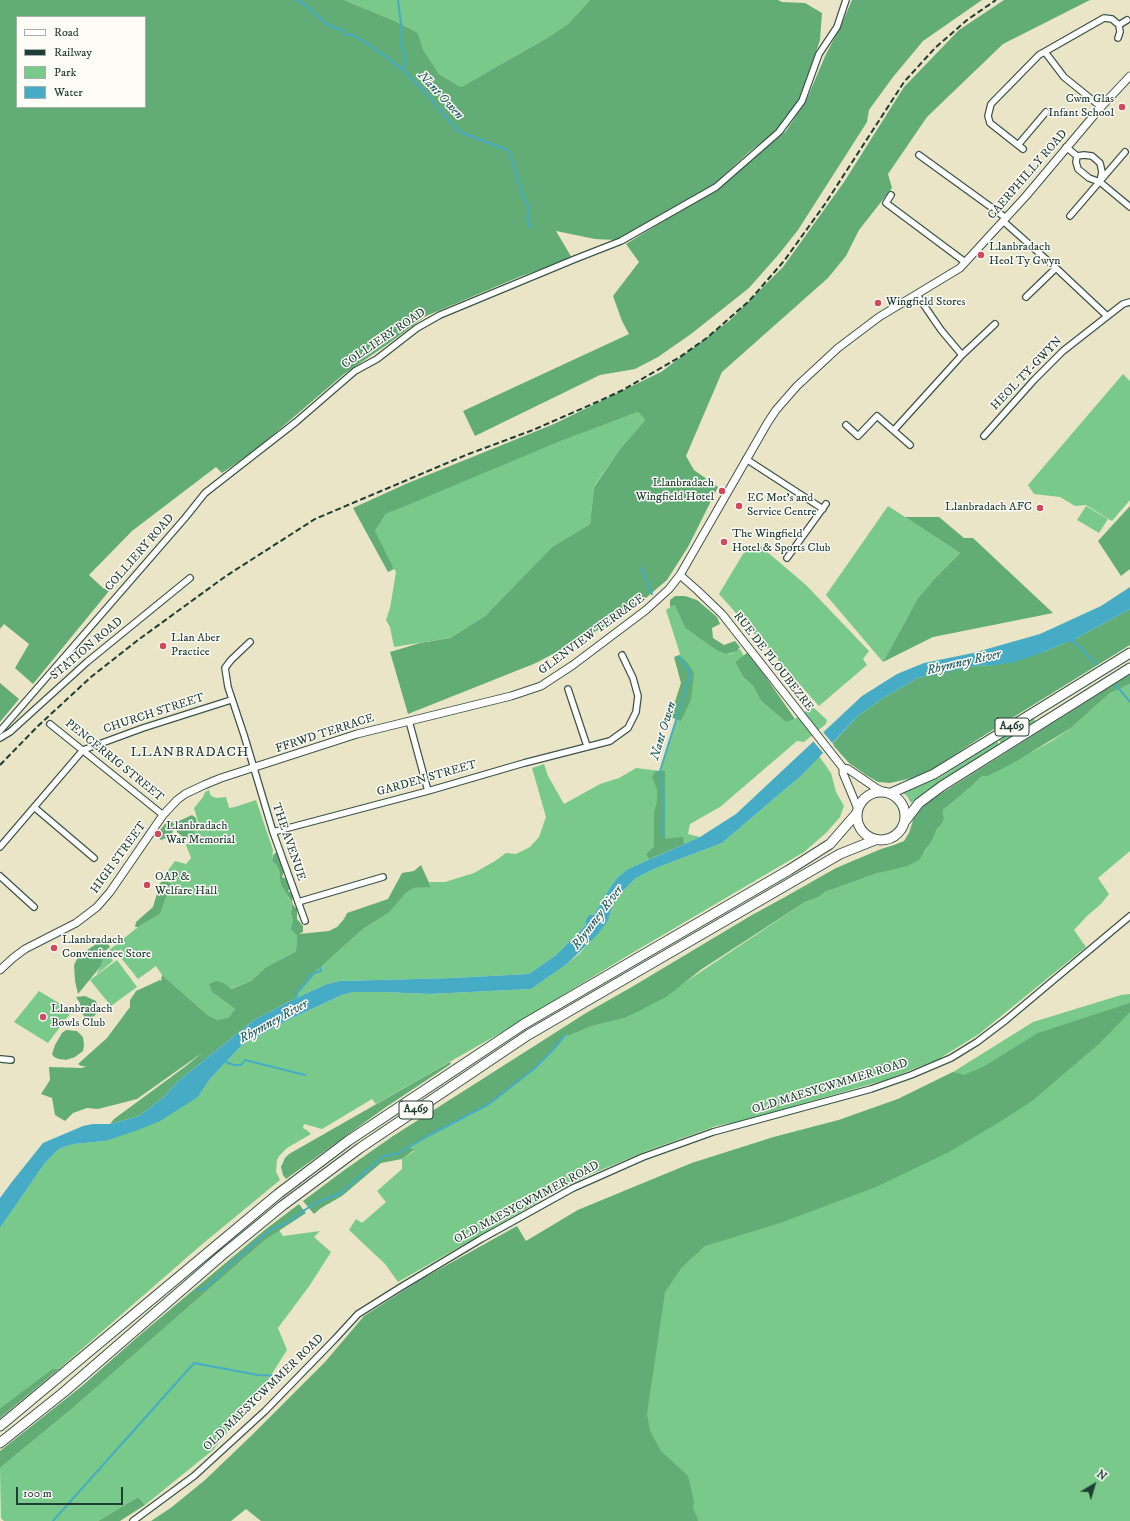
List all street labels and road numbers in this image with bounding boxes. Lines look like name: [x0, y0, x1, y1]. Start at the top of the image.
street label: CAERPHILLY ROAD: [985, 127, 1071, 223]
street label: COLLIERY ROAD: [339, 306, 429, 372]
street label: HEOL TY-GWYN: [988, 334, 1066, 414]
street label: COLLIERY ROAD: [102, 511, 178, 595]
street label: GLENVIEW TERRACE: [536, 592, 648, 678]
street label: RUE DE PLOUBEZRE: [730, 610, 816, 714]
street label: STATION ROAD: [48, 615, 126, 683]
street label: CHURCH STREET: [102, 691, 206, 737]
street label: FFRWD TERRACE: [274, 711, 376, 757]
street label: PENCERRIG STREET: [62, 717, 166, 805]
road number: A469: [995, 718, 1029, 736]
street label: GARDEN STREET: [375, 758, 479, 800]
street label: THE AVENUE: [268, 801, 308, 883]
street label: HIGH STREET: [88, 819, 150, 897]
street label: OLD MAESYCWMMER ROAD: [750, 1056, 910, 1118]
road number: A469: [399, 1101, 433, 1119]
street label: OLD MAESYCWMMER ROAD: [452, 1159, 602, 1247]
street label: OLD MAESYCWMMER ROAD: [201, 1332, 327, 1454]

